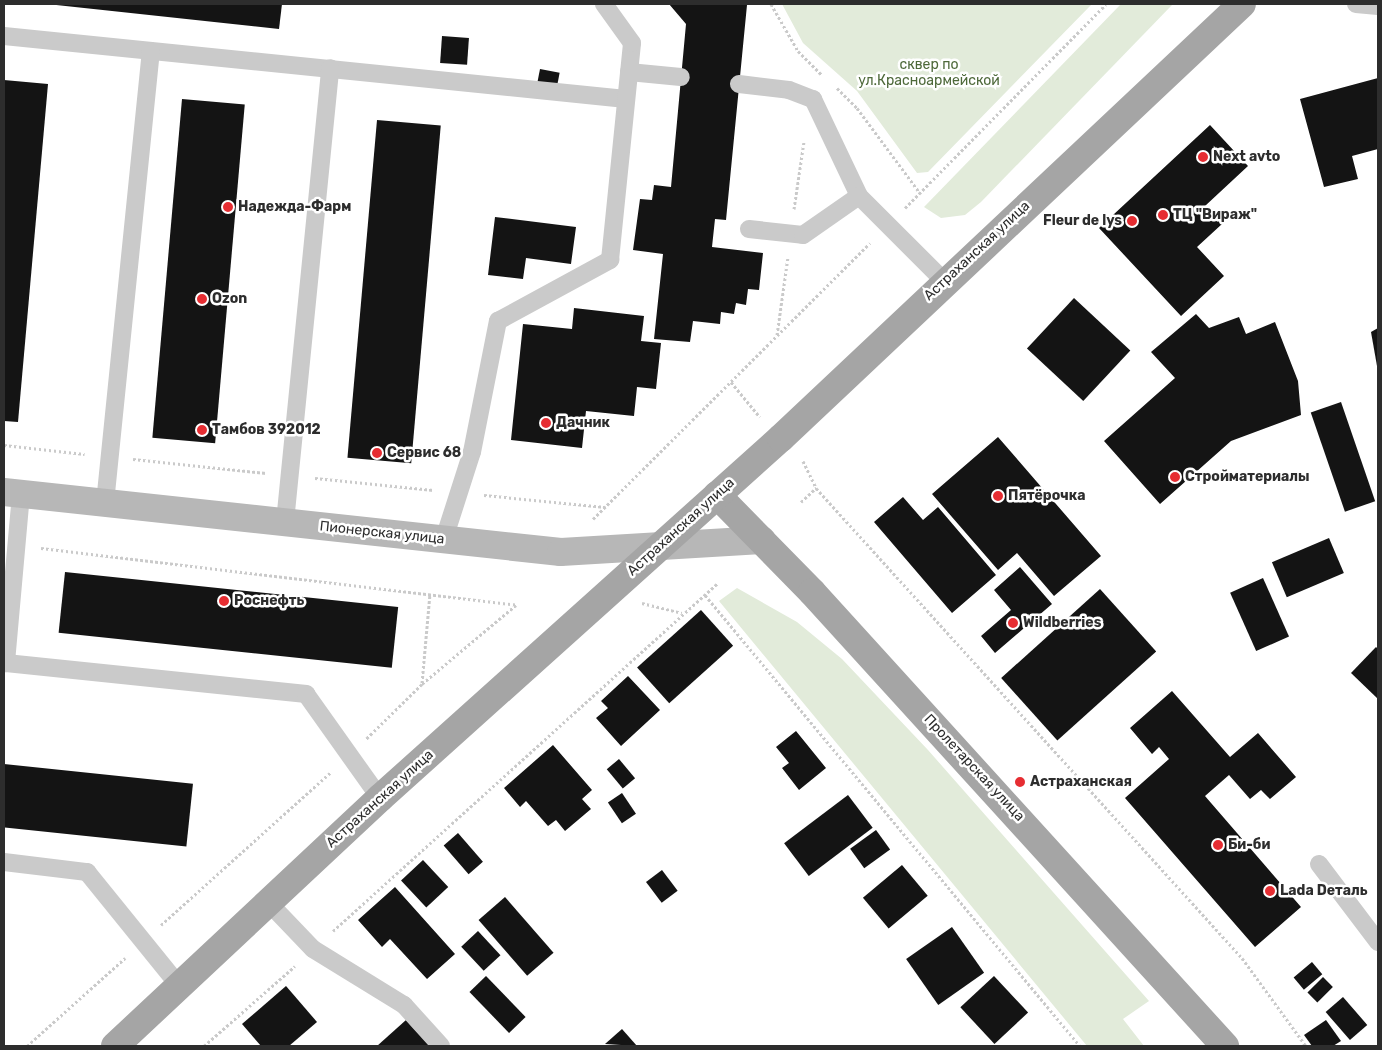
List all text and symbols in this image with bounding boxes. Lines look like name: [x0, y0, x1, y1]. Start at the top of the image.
park label: сквер по ул.Красноармейской: [858, 57, 1000, 90]
place label: Next avto: [1213, 149, 1280, 165]
marker: Next avto: [1197, 151, 1209, 163]
street label: Астраханская улица: [921, 198, 1033, 304]
place label: Надежда-Фарм: [238, 199, 351, 215]
marker: Надежда-Фарм: [222, 201, 234, 213]
place label: ТЦ "Вираж": [1173, 207, 1257, 223]
marker: ТЦ "Вираж": [1157, 209, 1169, 221]
place label: Fleur de lys: [1043, 213, 1122, 229]
marker: Fleur de lys: [1126, 215, 1138, 227]
place label: Ozon: [212, 291, 247, 307]
marker: Ozon: [196, 293, 208, 305]
place label: Дачник: [556, 415, 610, 431]
marker: Дачник: [540, 417, 552, 429]
place label: Тамбов 392012: [212, 422, 321, 438]
marker: Тамбов 392012: [196, 424, 208, 436]
place label: Сервис 68: [387, 445, 461, 461]
marker: Сервис 68: [371, 447, 383, 459]
place label: Стройматериалы: [1185, 469, 1310, 485]
marker: Стройматериалы: [1169, 471, 1181, 483]
street label: Астраханская улица: [624, 474, 738, 580]
place label: Пятёрочка: [1008, 488, 1085, 504]
marker: Пятёрочка: [992, 490, 1004, 502]
street label: Пионерская улица: [319, 518, 445, 548]
place label: Роснефть: [234, 593, 304, 609]
marker: Роснефть: [218, 595, 230, 607]
place label: Wildberries: [1023, 615, 1101, 631]
marker: Wildberries: [1007, 617, 1019, 629]
street label: Пролетарская улица: [920, 711, 1028, 825]
street label: Астраханская улица: [323, 746, 437, 852]
place label: Астраханская: [1030, 774, 1132, 790]
marker: Астраханская: [1014, 776, 1026, 788]
place label: Би-би: [1228, 837, 1270, 853]
marker: Би-би: [1212, 839, 1224, 851]
place label: Lada Dеталь: [1280, 883, 1368, 899]
marker: Lada Dеталь: [1264, 885, 1276, 897]

